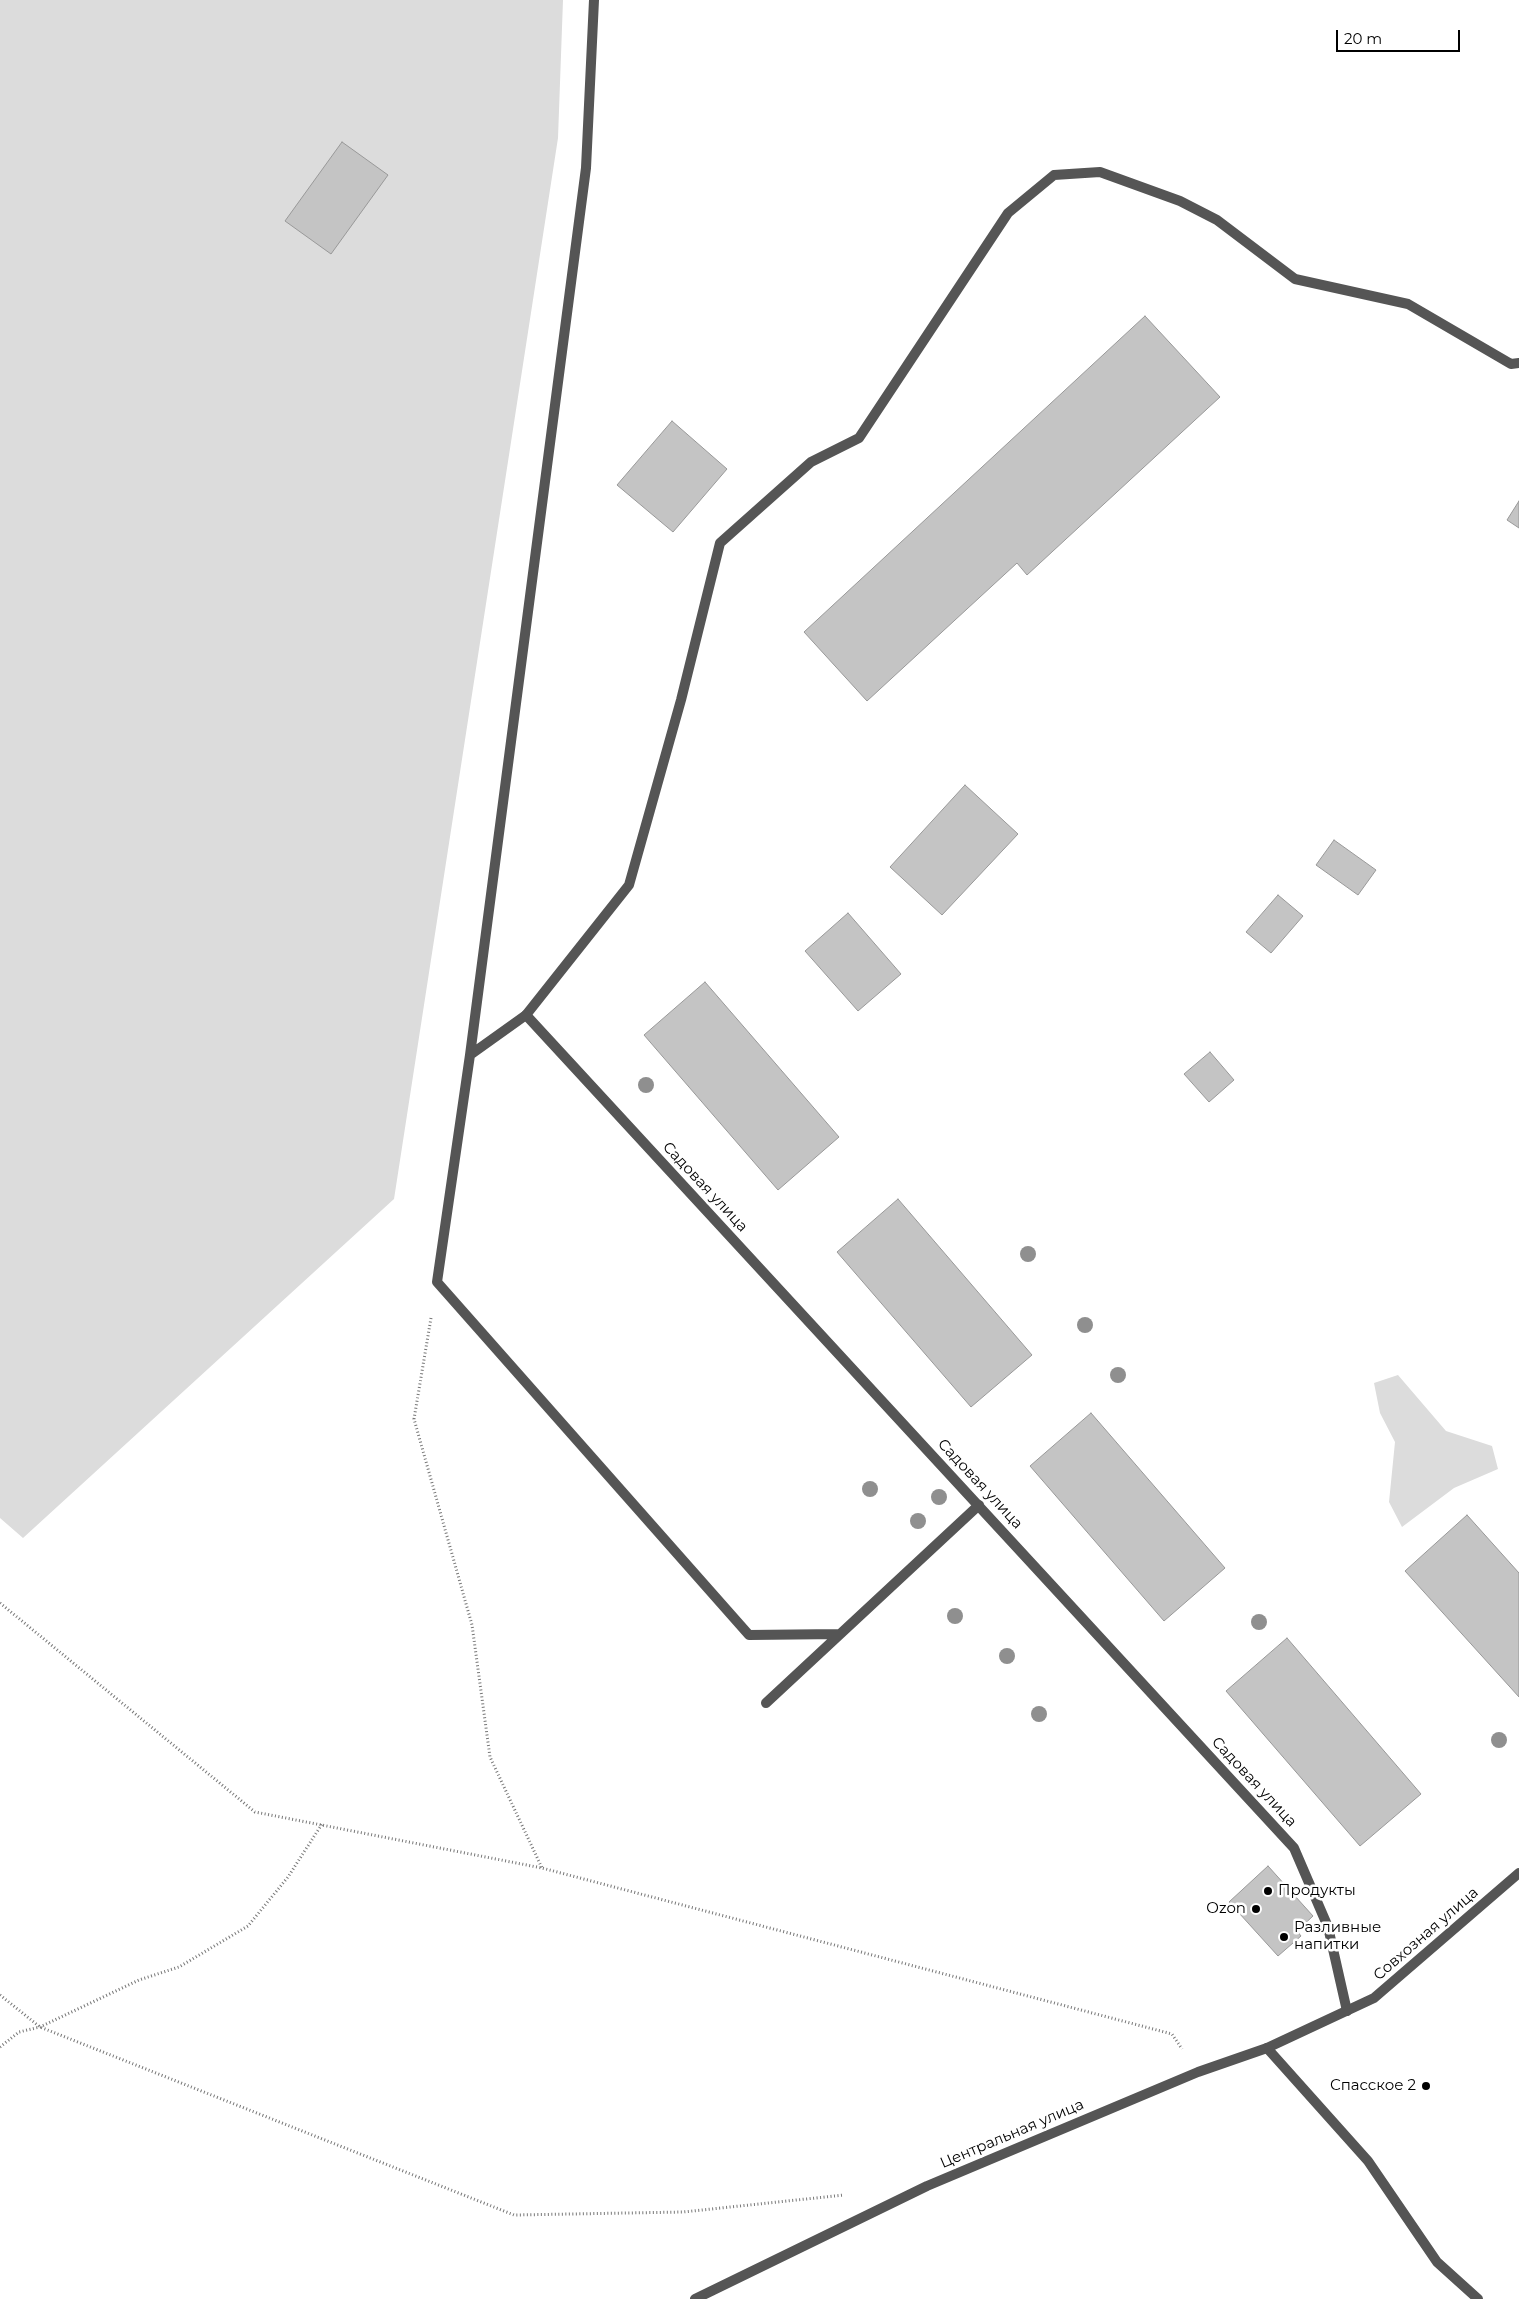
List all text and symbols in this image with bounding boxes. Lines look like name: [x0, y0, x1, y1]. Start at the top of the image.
scale bar: [1339, 20, 1463, 52]
text: 20 m: [1344, 29, 1382, 48]
street label: Садовая улица: [659, 1138, 751, 1236]
street label: Садовая улица: [934, 1435, 1026, 1533]
street label: Садовая улица: [1208, 1733, 1300, 1831]
place label: Продукты: [1278, 1882, 1356, 1900]
street label: Совхозная улица: [1370, 1884, 1482, 1984]
marker: Продукты: [1262, 1885, 1274, 1897]
place label: Ozon: [1206, 1900, 1246, 1918]
marker: Ozon: [1250, 1903, 1262, 1915]
place label: Разливные напитки: [1294, 1919, 1381, 1954]
marker: Разливные напитки: [1278, 1931, 1290, 1943]
place label: Спасское 2: [1330, 2077, 1416, 2095]
marker: Спасское 2: [1420, 2080, 1432, 2092]
street label: Центральная улица: [937, 2096, 1087, 2172]

